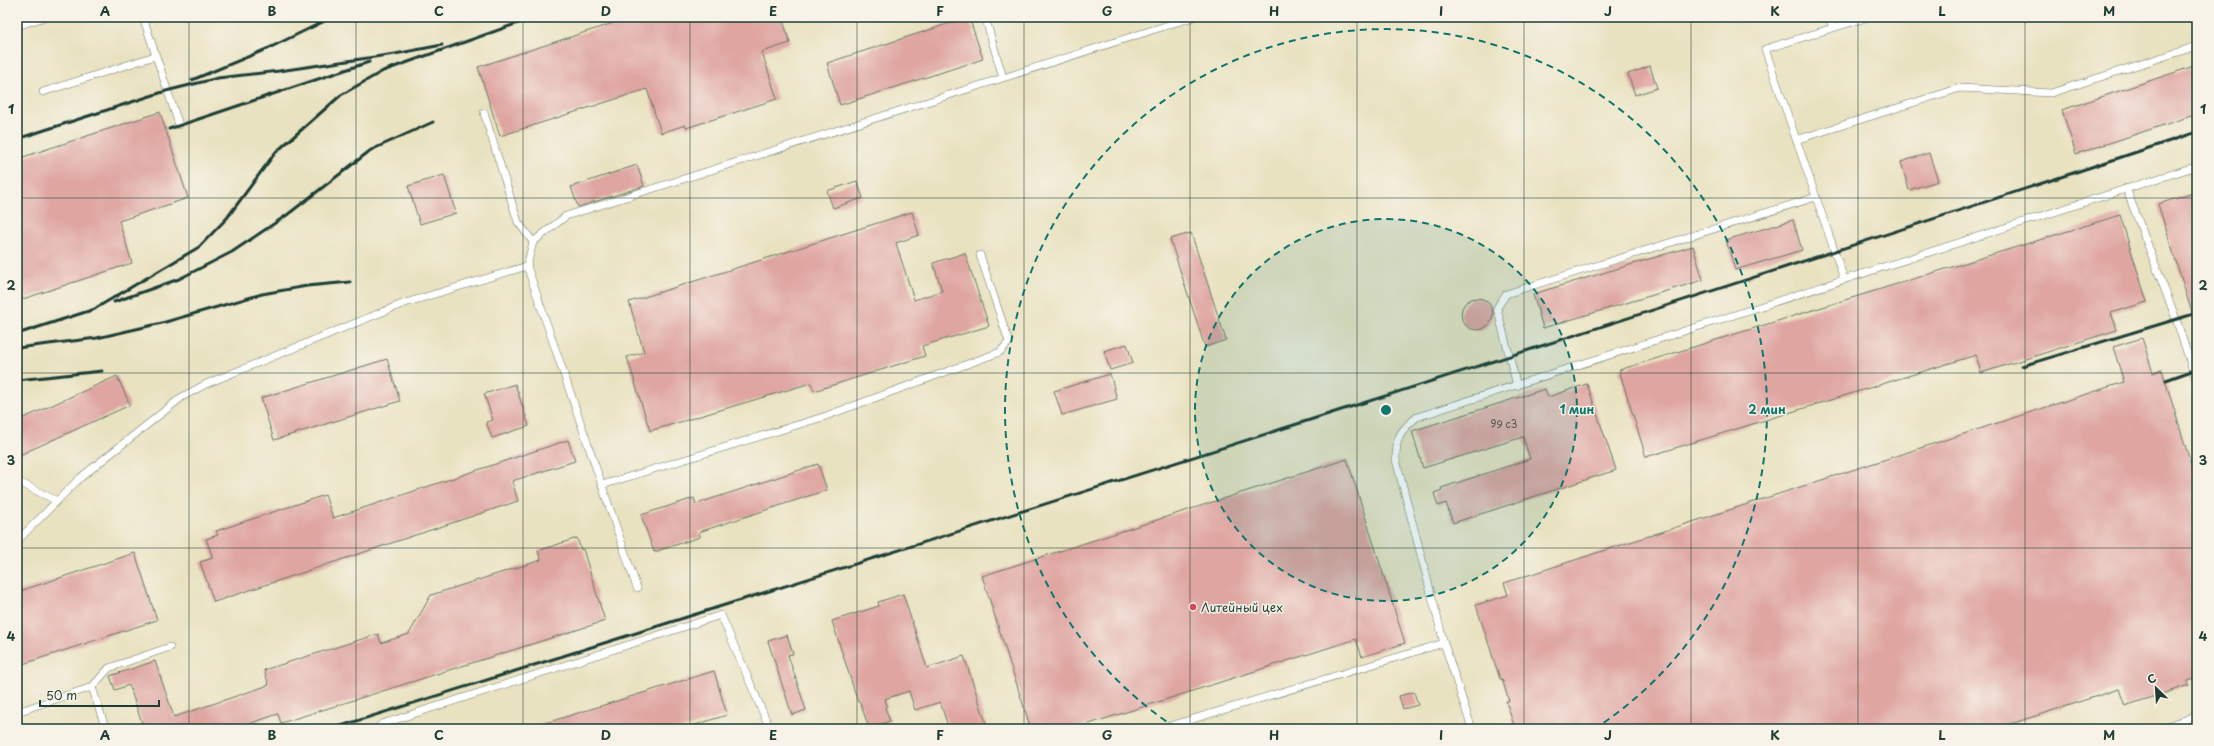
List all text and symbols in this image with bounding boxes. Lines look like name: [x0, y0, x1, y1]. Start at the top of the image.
text: A: [100, 1, 110, 20]
text: B: [268, 1, 277, 20]
text: C: [434, 1, 444, 20]
text: D: [601, 1, 611, 20]
text: E: [769, 1, 777, 20]
text: F: [936, 1, 944, 20]
text: G: [1102, 1, 1112, 20]
text: H: [1269, 1, 1279, 20]
text: I: [1439, 1, 1443, 20]
text: J: [1604, 1, 1612, 20]
text: K: [1770, 1, 1780, 20]
text: L: [1938, 1, 1946, 20]
text: M: [2103, 1, 2115, 20]
text: 1: [8, 99, 14, 118]
text: 1: [2200, 99, 2206, 118]
text: 2: [6, 275, 16, 294]
text: 2: [2198, 275, 2208, 294]
text: 1 мин: [1560, 400, 1595, 418]
text: 2 мин: [1748, 400, 1786, 418]
centre of rings: [1379, 403, 1393, 417]
house number: 99 с3: [1491, 416, 1517, 431]
text: 3: [7, 450, 16, 469]
text: 3: [2199, 450, 2208, 469]
place label: Литейный цех: [1201, 598, 1283, 616]
marker: Литейный цех: [1188, 602, 1198, 612]
text: 4: [7, 626, 16, 645]
text: 4: [2199, 626, 2208, 645]
north arrow: [2136, 668, 2176, 708]
text: С: [2144, 669, 2159, 688]
scale bar: [40, 682, 159, 708]
text: 50 m: [46, 686, 77, 704]
text: A: [100, 725, 110, 744]
text: B: [268, 725, 277, 744]
text: C: [434, 725, 444, 744]
text: D: [601, 725, 611, 744]
text: E: [769, 725, 777, 744]
text: F: [936, 725, 944, 744]
text: G: [1102, 725, 1112, 744]
text: H: [1269, 725, 1279, 744]
text: I: [1439, 725, 1443, 744]
text: J: [1604, 725, 1612, 744]
text: K: [1770, 725, 1780, 744]
text: L: [1938, 725, 1946, 744]
text: M: [2103, 725, 2115, 744]

